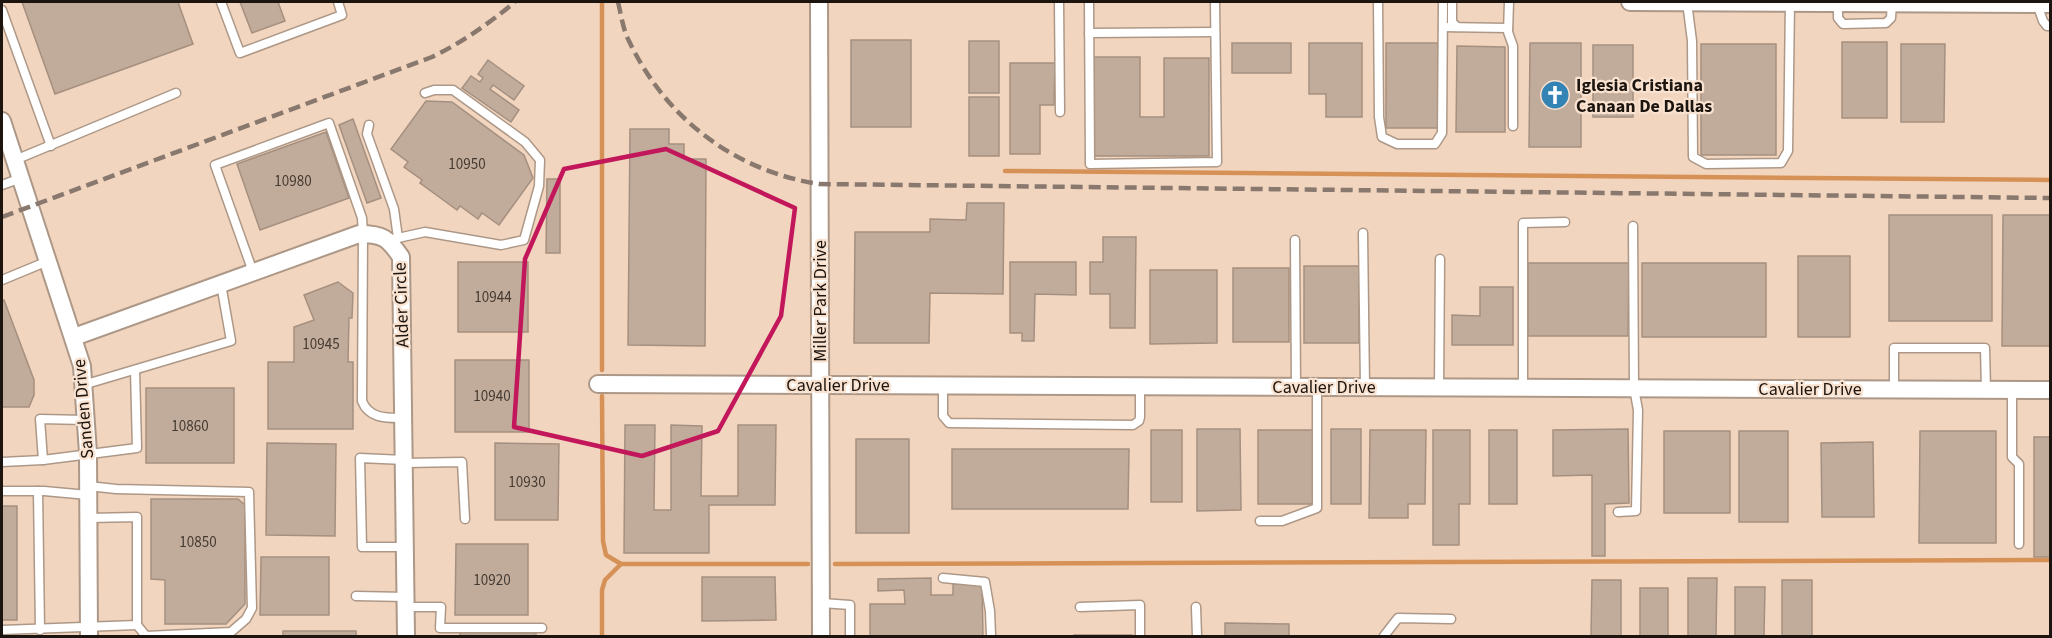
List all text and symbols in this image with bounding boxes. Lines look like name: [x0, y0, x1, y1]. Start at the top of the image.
place label: Iglesia Cristiana Canaan De Dallas: [1576, 73, 1712, 119]
church icon: Iglesia Cristiana Canaan De Dallas: [1539, 79, 1571, 111]
house number: 10950: [448, 154, 486, 175]
house number: 10980: [274, 171, 312, 192]
street label: Miller Park Drive: [808, 240, 833, 362]
street label: Alder Circle: [388, 262, 415, 348]
house number: 10944: [474, 287, 512, 308]
house number: 10945: [302, 334, 340, 355]
street label: Sanden Drive: [67, 358, 100, 460]
street label: Cavalier Drive: [786, 373, 890, 398]
street label: Cavalier Drive: [1272, 375, 1376, 400]
street label: Cavalier Drive: [1758, 377, 1862, 402]
house number: 10940: [473, 386, 511, 407]
house number: 10860: [171, 416, 209, 437]
house number: 10930: [508, 472, 546, 493]
house number: 10850: [179, 532, 217, 553]
house number: 10920: [473, 570, 511, 591]

